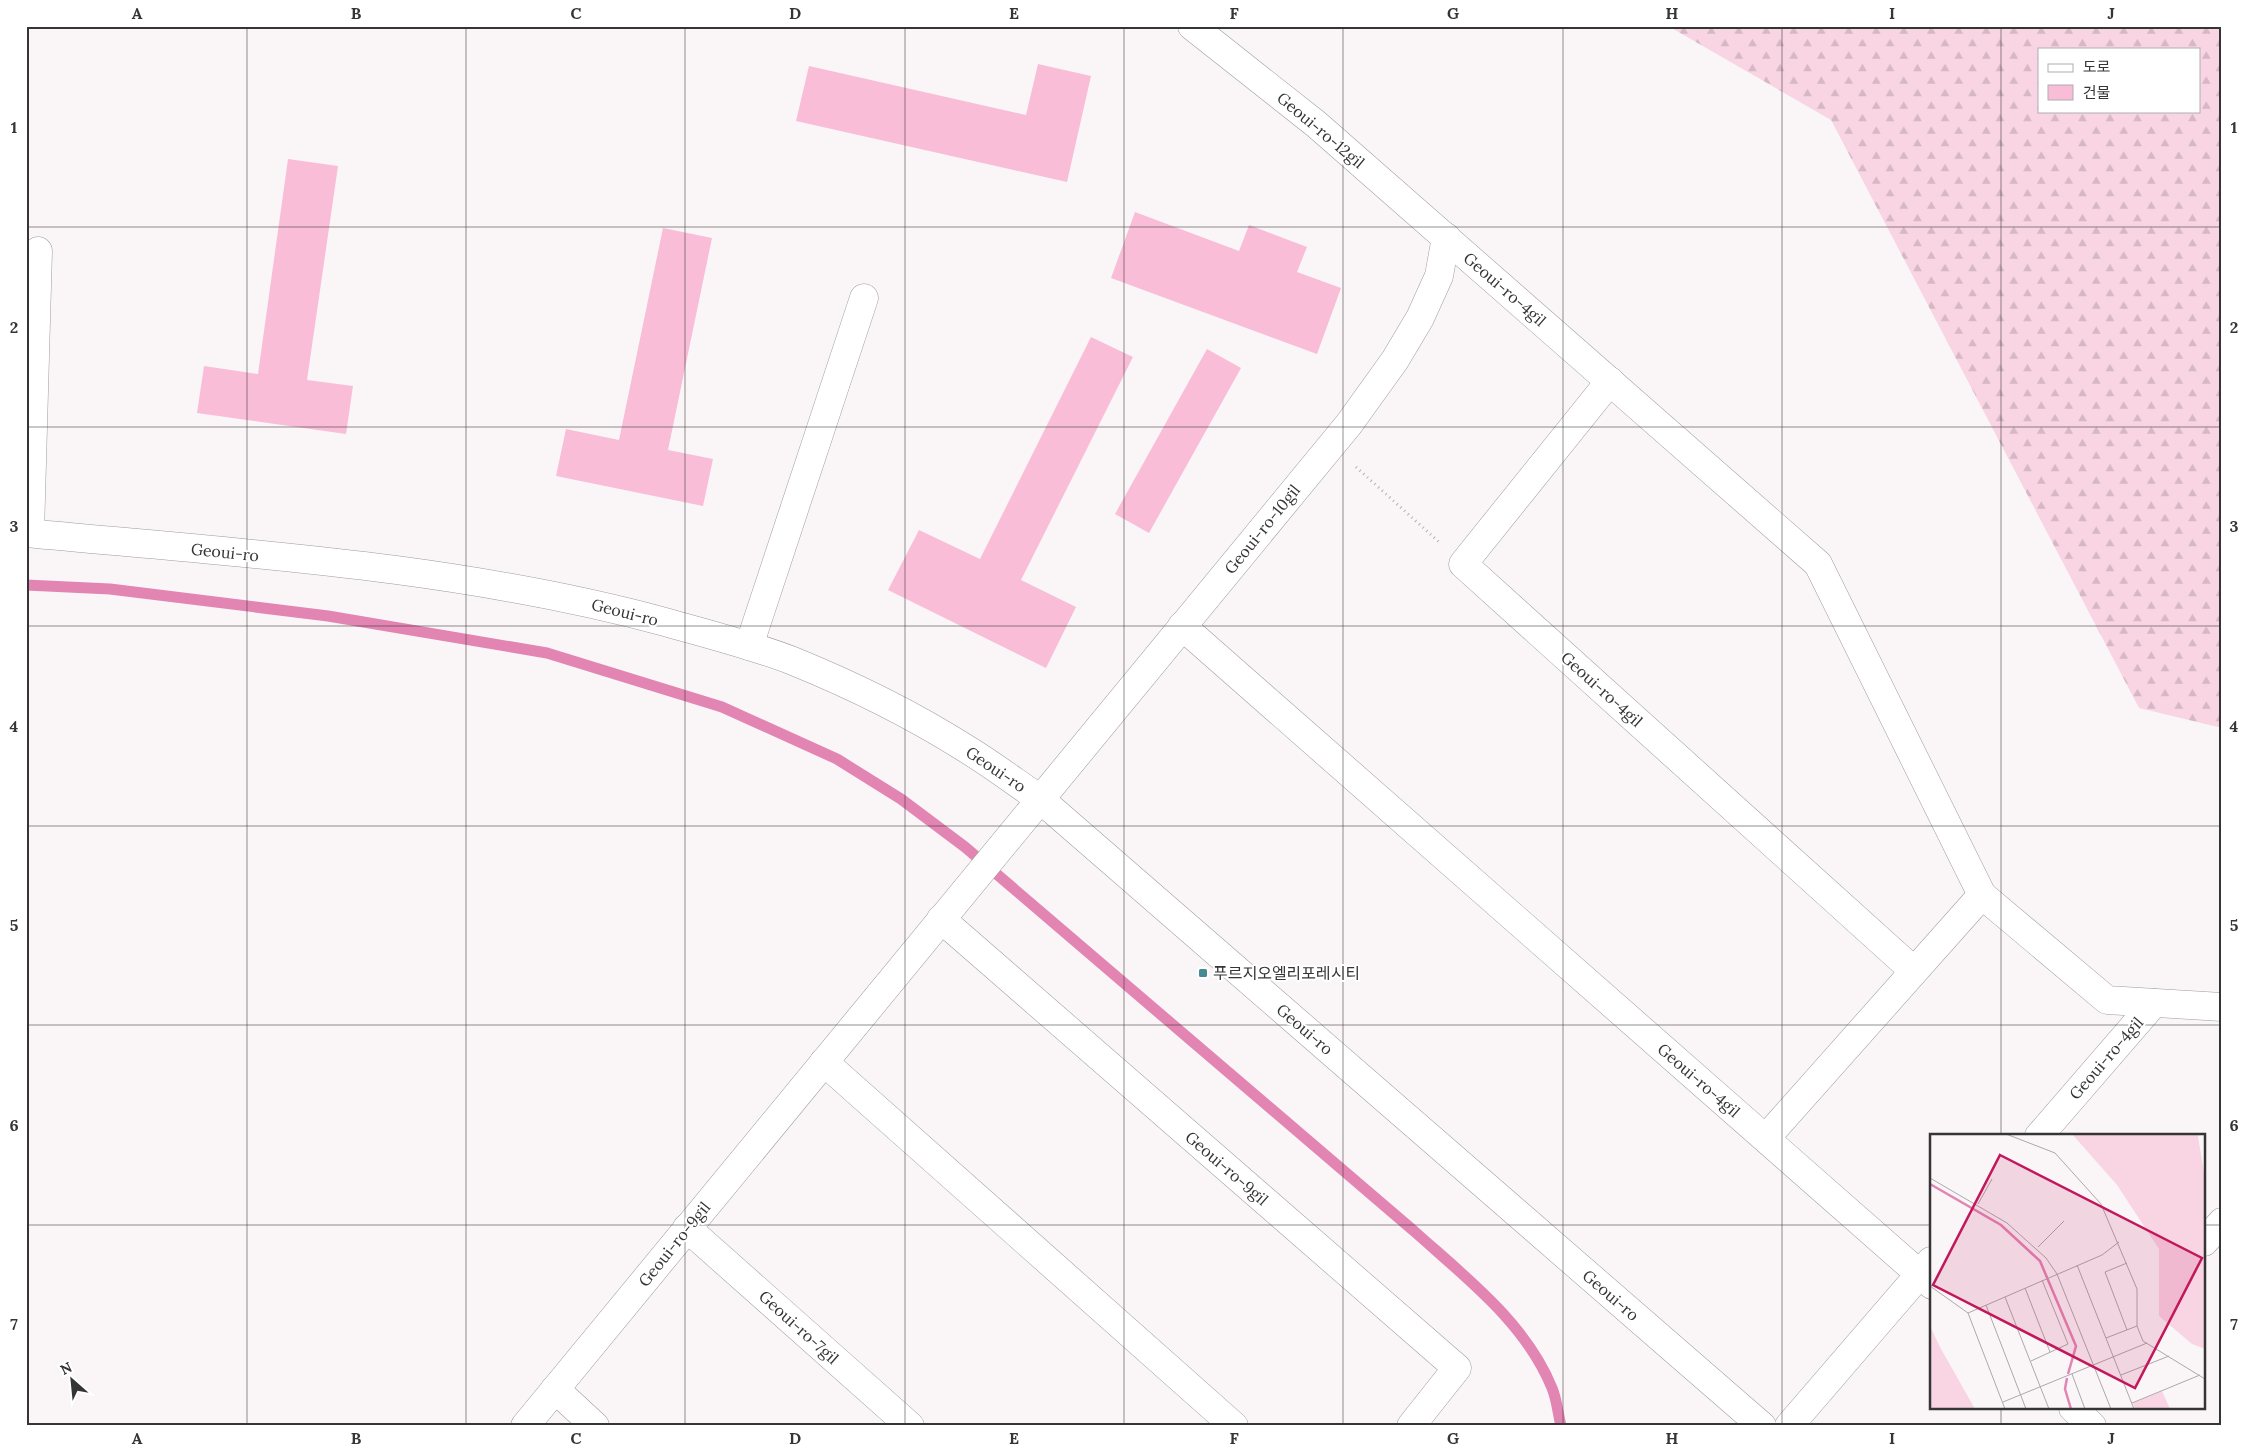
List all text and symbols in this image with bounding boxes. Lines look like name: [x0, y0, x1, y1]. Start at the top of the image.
text: A: [132, 3, 143, 23]
text: B: [351, 3, 362, 23]
text: C: [570, 3, 582, 23]
text: D: [789, 3, 801, 23]
text: E: [1009, 3, 1019, 23]
text: F: [1229, 3, 1239, 23]
text: G: [1447, 3, 1459, 23]
text: H: [1666, 3, 1679, 23]
text: I: [1889, 3, 1895, 23]
text: J: [2107, 3, 2115, 23]
legend: [2038, 48, 2200, 112]
text: 도로: [2083, 57, 2111, 76]
text: 건물: [2083, 83, 2111, 102]
street label: Geoui-ro-12gil: [1273, 88, 1369, 172]
text: 1: [11, 117, 17, 137]
text: 1: [2231, 117, 2237, 137]
street label: Geoui-ro-4gil: [1460, 248, 1550, 330]
text: 2: [10, 317, 18, 337]
text: 2: [2230, 317, 2238, 337]
street label: Geoui-ro-10gil: [1220, 480, 1304, 578]
text: 3: [10, 516, 19, 536]
text: 3: [2230, 516, 2239, 536]
street label: Geoui-ro: [190, 538, 260, 566]
street label: Geoui-ro: [589, 594, 661, 630]
street label: Geoui-ro-4gil: [1557, 647, 1647, 731]
text: 4: [10, 716, 19, 736]
text: 4: [2230, 716, 2239, 736]
street label: Geoui-ro: [962, 742, 1030, 796]
text: 5: [10, 915, 19, 935]
text: 5: [2230, 915, 2239, 935]
place label: 푸르지오엘리포레시티: [1213, 963, 1360, 983]
marker: 푸르지오엘리포레시티: [1197, 967, 1209, 979]
street label: Geoui-ro: [1273, 999, 1337, 1059]
street label: Geoui-ro-4gil: [2065, 1013, 2147, 1103]
street label: Geoui-ro-4gil: [1654, 1039, 1744, 1121]
text: 6: [9, 1115, 19, 1135]
text: 6: [2229, 1115, 2239, 1135]
street label: Geoui-ro-9gil: [1181, 1127, 1273, 1209]
inset map: [1930, 1134, 2206, 1410]
street label: Geoui-ro-9gil: [634, 1198, 714, 1290]
street label: Geoui-ro: [1579, 1265, 1643, 1325]
street label: Geoui-ro-7gil: [755, 1286, 843, 1368]
text: 7: [10, 1314, 18, 1334]
text: 7: [2230, 1314, 2238, 1334]
north arrow: [48, 1354, 98, 1404]
text: N: [57, 1358, 75, 1379]
text: A: [132, 1428, 143, 1448]
text: B: [351, 1428, 362, 1448]
text: C: [570, 1428, 582, 1448]
text: D: [789, 1428, 801, 1448]
text: E: [1009, 1428, 1019, 1448]
text: F: [1229, 1428, 1239, 1448]
text: G: [1447, 1428, 1459, 1448]
text: H: [1666, 1428, 1679, 1448]
text: I: [1889, 1428, 1895, 1448]
text: J: [2107, 1428, 2115, 1448]

